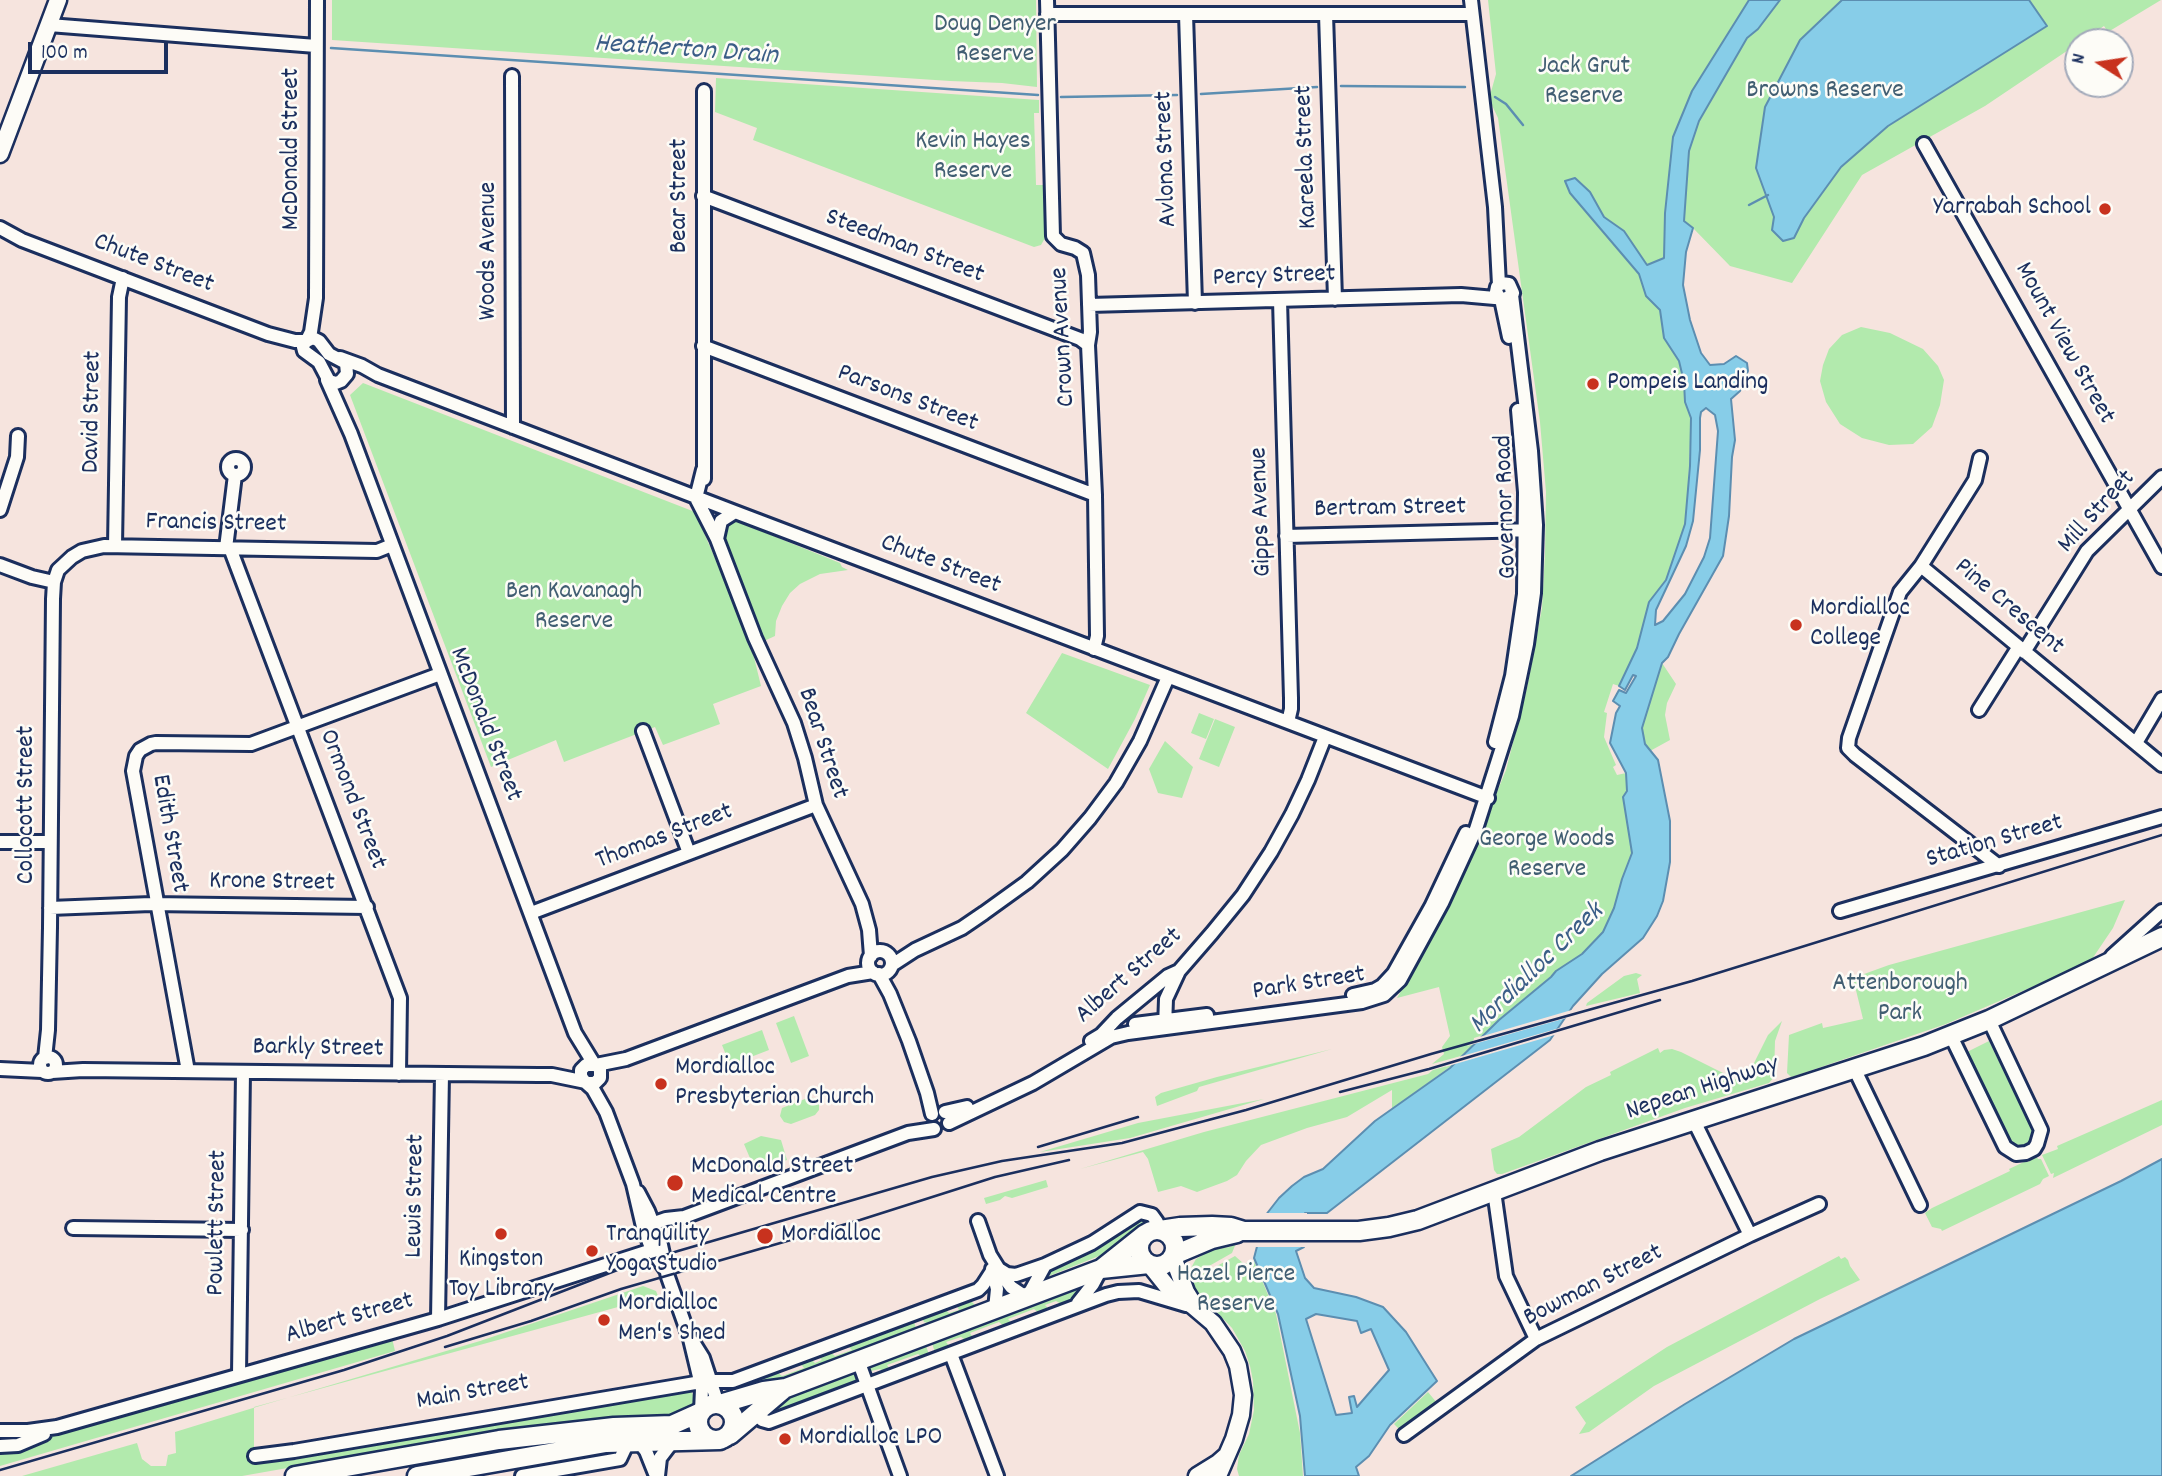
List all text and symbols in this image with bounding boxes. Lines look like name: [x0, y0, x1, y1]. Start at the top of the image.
park label: Doug Denyer Reserve: [934, 10, 1056, 72]
scale bar: [32, 28, 172, 72]
north arrow: [2064, 28, 2134, 98]
water label: Heatherton Drain: [593, 29, 779, 75]
text: 100 m: [41, 39, 88, 69]
park label: Jack Grut Reserve: [1538, 52, 1630, 114]
text: N: [2066, 52, 2094, 66]
street label: McDonald Street: [277, 68, 309, 230]
park label: Browns Reserve: [1746, 76, 1904, 108]
street label: Kareela Street: [1290, 84, 1326, 230]
street label: Avlona Street: [1150, 90, 1186, 228]
park label: Kevin Hayes Reserve: [915, 127, 1031, 188]
street label: Bear Street: [665, 139, 697, 253]
street label: Woods Avenue: [474, 182, 506, 320]
place label: Yarrabah School: [1933, 193, 2091, 225]
marker: Yarrabah School: [2097, 201, 2113, 217]
street label: Steedman Street: [820, 203, 988, 293]
street label: Chute Street: [89, 228, 217, 302]
street label: Mount View Street: [2006, 258, 2120, 430]
street label: Percy Street: [1212, 260, 1336, 296]
street label: Crown Avenue: [1046, 266, 1084, 408]
street label: David Street: [77, 350, 111, 474]
street label: Parsons Street: [832, 359, 982, 441]
place label: Pompeis Landing: [1607, 368, 1769, 400]
marker: Pompeis Landing: [1585, 376, 1601, 392]
street label: Governor Road: [1490, 434, 1526, 580]
street label: Gipps Avenue: [1245, 447, 1281, 577]
street label: Mill Street: [2052, 465, 2144, 561]
street label: Bertram Street: [1314, 493, 1466, 527]
street label: Francis Street: [145, 508, 287, 542]
street label: Chute Street: [876, 529, 1004, 603]
street label: Pine Crescent: [1947, 553, 2069, 663]
park label: Ben Kavanagh Reserve: [506, 577, 642, 638]
place label: Mordialloc College: [1810, 594, 1910, 656]
marker: Mordialloc College: [1788, 617, 1804, 633]
street label: McDonald Street: [440, 644, 528, 806]
street label: Bear Street: [788, 685, 854, 803]
street label: Collocott Street: [12, 726, 44, 884]
street label: Ormond Street: [310, 726, 392, 874]
street label: Edith Street: [142, 773, 194, 895]
street label: Thomas Street: [592, 798, 738, 878]
street label: Station Street: [1923, 809, 2067, 877]
park label: George Woods Reserve: [1479, 825, 1615, 886]
street label: Krone Street: [209, 867, 335, 901]
water label: Mordialloc Creek: [1464, 897, 1612, 1043]
street label: Albert Street: [1070, 922, 1190, 1032]
street label: Park Street: [1251, 961, 1367, 1009]
park label: Attenborough Park: [1832, 969, 1968, 1030]
street label: Barkly Street: [252, 1033, 384, 1067]
street label: Nepean Highway: [1623, 1051, 1783, 1129]
place label: Mordialloc Presbyterian Church: [675, 1053, 874, 1114]
marker: Mordialloc Presbyterian Church: [653, 1076, 669, 1092]
street label: Lewis Street: [400, 1134, 434, 1258]
street label: Powlett Street: [202, 1150, 236, 1296]
place label: McDonald Street Medical Centre: [691, 1152, 853, 1214]
marker: McDonald Street Medical Centre: [665, 1173, 685, 1193]
place label: Tranquility Yoga Studio: [606, 1220, 717, 1282]
place label: Mordialloc: [781, 1220, 881, 1252]
marker: Kingston Toy Library: [493, 1226, 509, 1242]
marker: Mordialloc: [755, 1226, 775, 1246]
street label: Bowman Street: [1519, 1239, 1669, 1335]
marker: Tranquility Yoga Studio: [584, 1243, 600, 1259]
place label: Kingston Toy Library: [449, 1245, 553, 1306]
park label: Hazel Pierce Reserve: [1177, 1260, 1295, 1322]
street label: Albert Street: [283, 1287, 417, 1353]
place label: Mordialloc Men's Shed: [618, 1289, 726, 1350]
marker: Mordialloc Men's Shed: [596, 1312, 612, 1328]
street label: Main Street: [414, 1369, 532, 1419]
place label: Mordialloc LPO: [799, 1423, 942, 1455]
marker: Mordialloc LPO: [777, 1431, 793, 1447]

